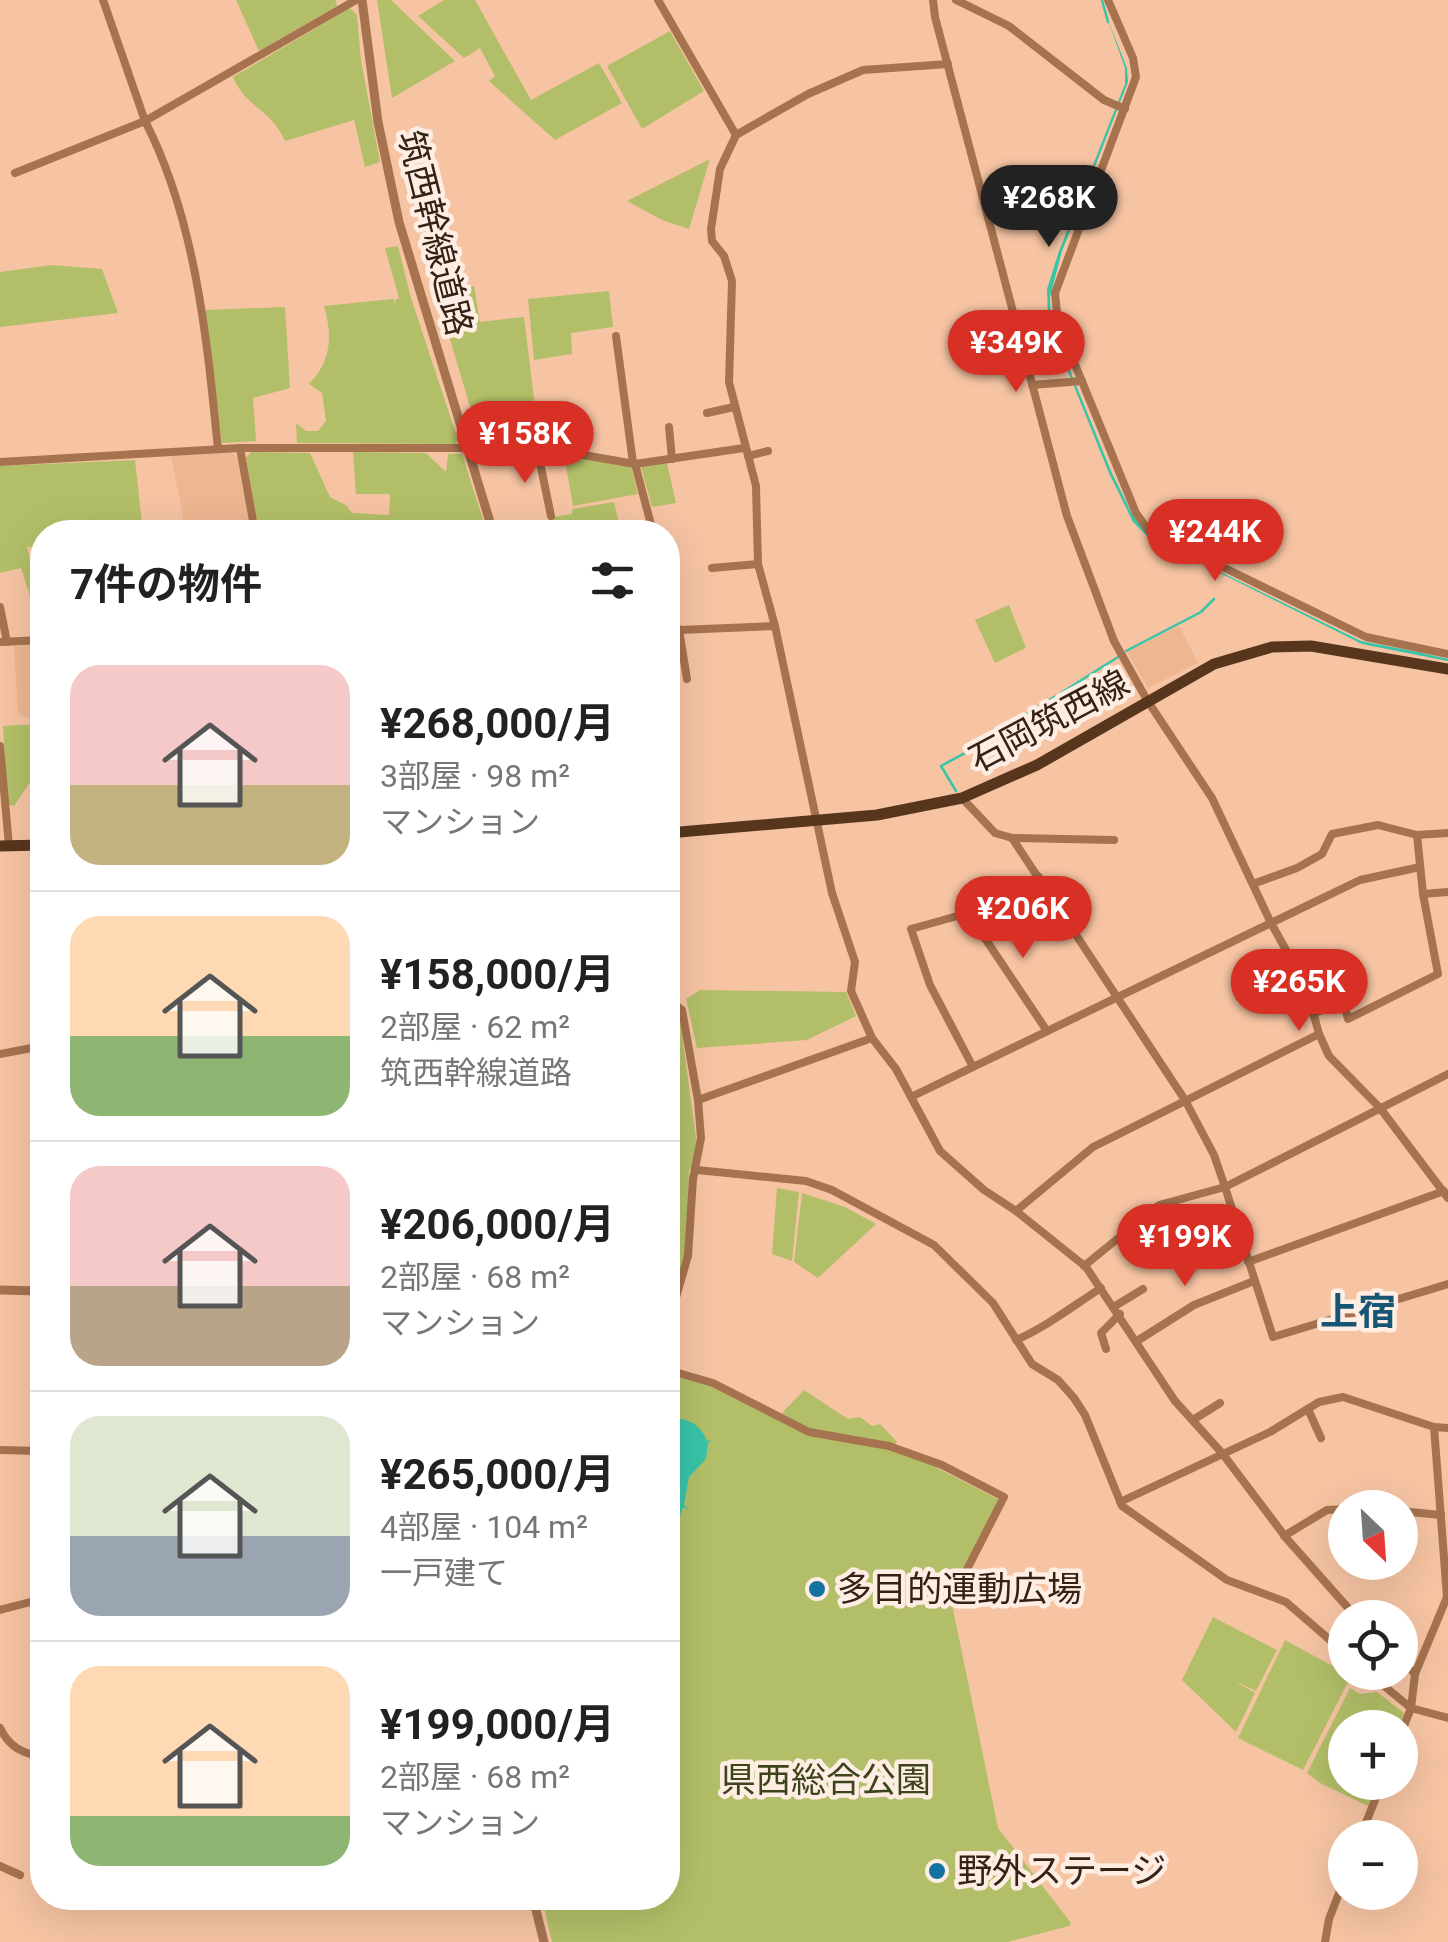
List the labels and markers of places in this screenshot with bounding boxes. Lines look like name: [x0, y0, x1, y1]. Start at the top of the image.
pin: ¥268K: [979, 165, 1119, 250]
pin: ¥349K: [946, 310, 1086, 395]
pin: ¥158K: [455, 401, 595, 486]
pin: ¥244K: [1145, 499, 1285, 584]
pin: ¥206K: [953, 876, 1093, 961]
pin: ¥265K: [1229, 949, 1369, 1034]
pin: ¥199K: [1115, 1204, 1255, 1289]
place label: 多目的運動広場: [837, 1569, 1082, 1610]
marker: 多目的運動広場: [806, 1578, 828, 1600]
place label: 野外ステージ: [957, 1851, 1166, 1892]
marker: 野外ステージ: [926, 1860, 948, 1882]

